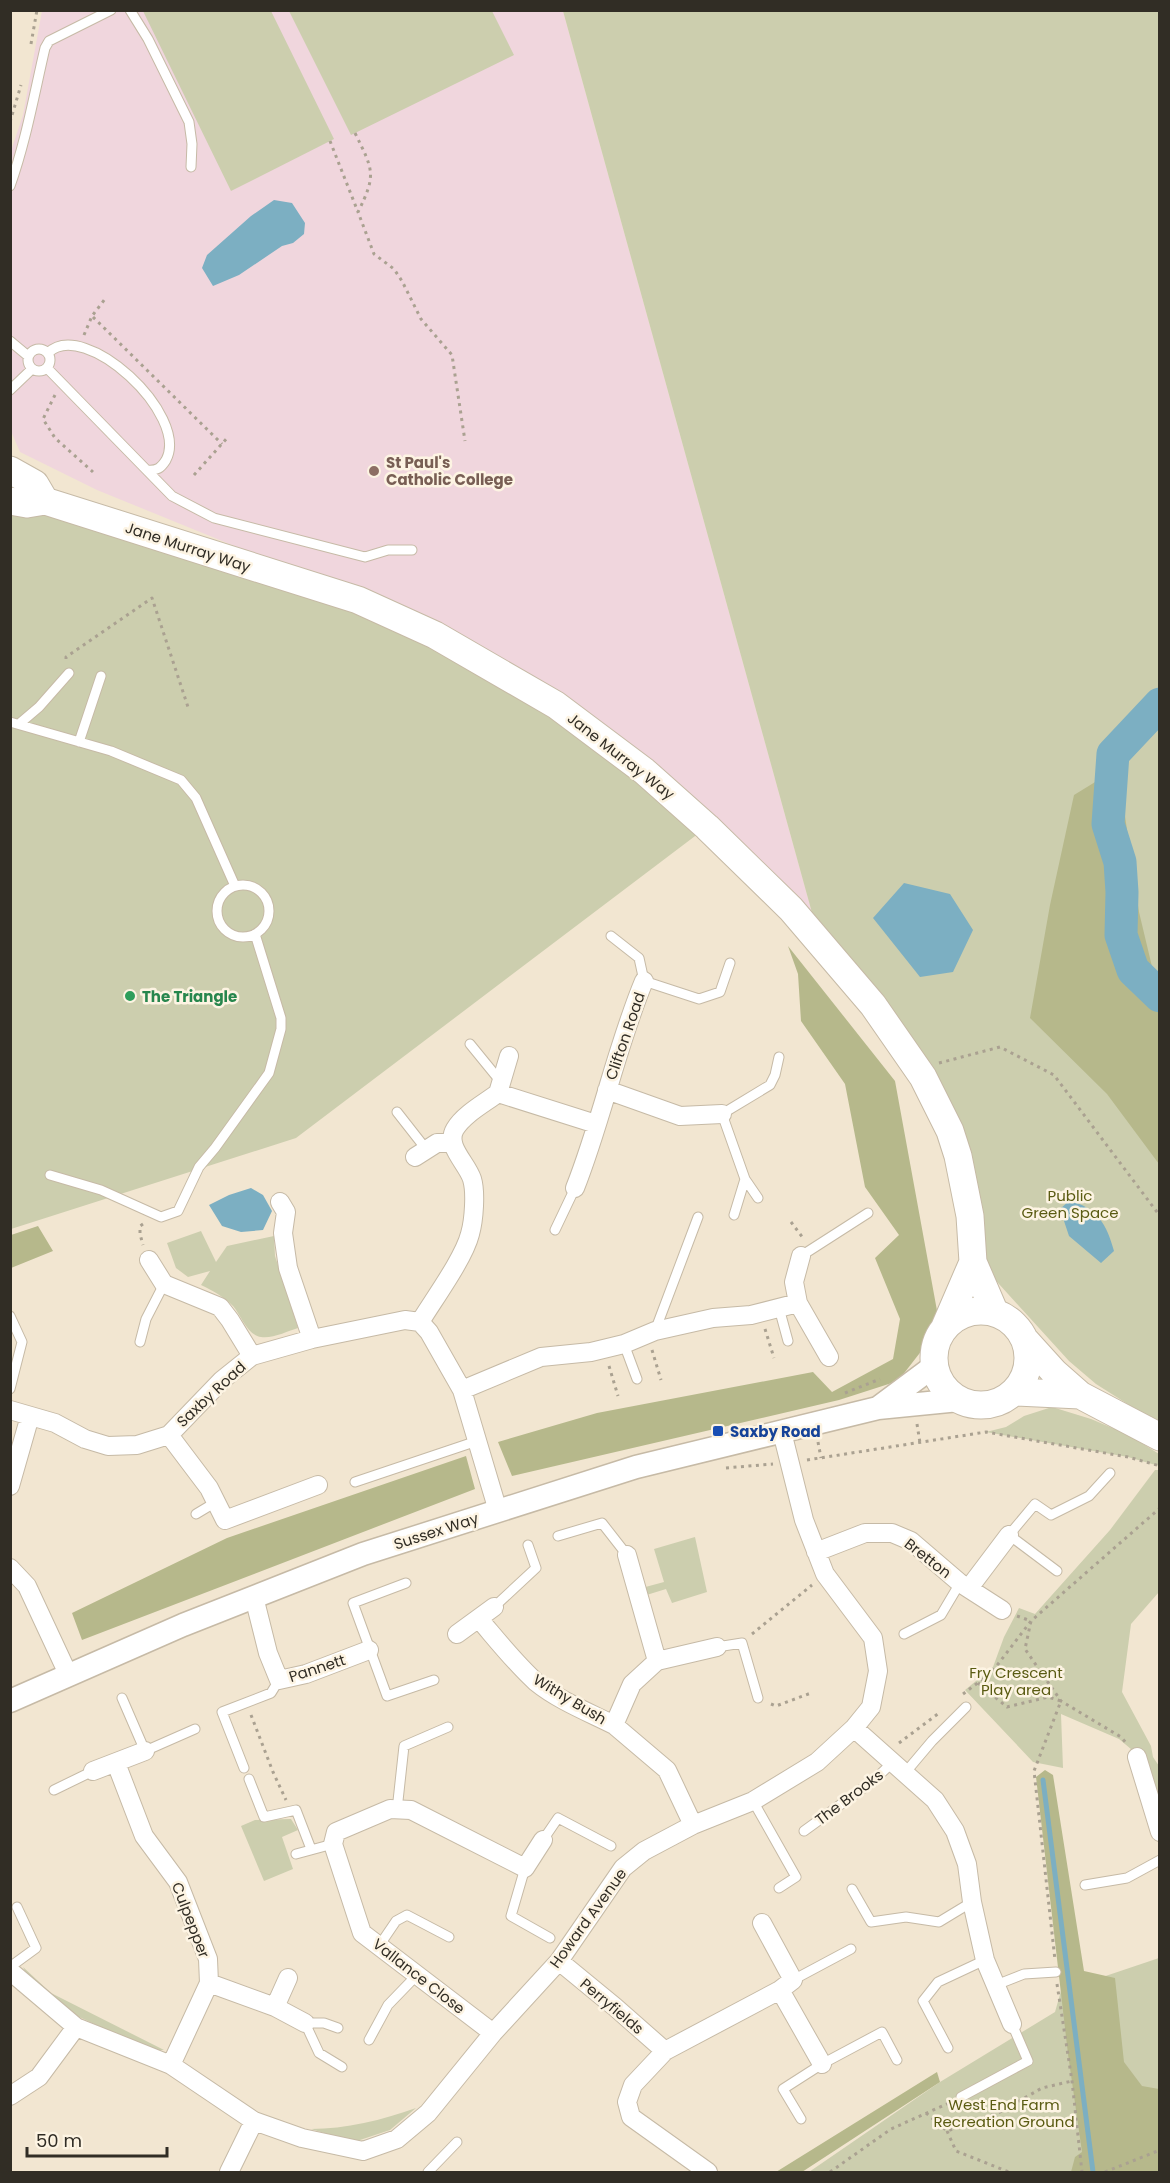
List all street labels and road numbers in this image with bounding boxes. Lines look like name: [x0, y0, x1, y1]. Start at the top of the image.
street label: Jane Murray Way: [123, 517, 254, 577]
street label: Jane Murray Way: [563, 708, 679, 805]
street label: Clifton Road: [600, 989, 650, 1083]
street label: Saxby Road: [172, 1356, 250, 1432]
street label: Sussex Way: [391, 1507, 482, 1555]
street label: Bretton: [900, 1533, 956, 1583]
street label: Pannett: [286, 1649, 348, 1687]
street label: Withy Bush: [529, 1669, 611, 1729]
street label: The Brooks: [811, 1764, 888, 1830]
street label: Howard Avenue: [545, 1864, 631, 1972]
street label: Culpepper: [167, 1879, 215, 1961]
street label: Vallance Close: [368, 1933, 470, 2019]
street label: Perryfields: [576, 1973, 648, 2039]

